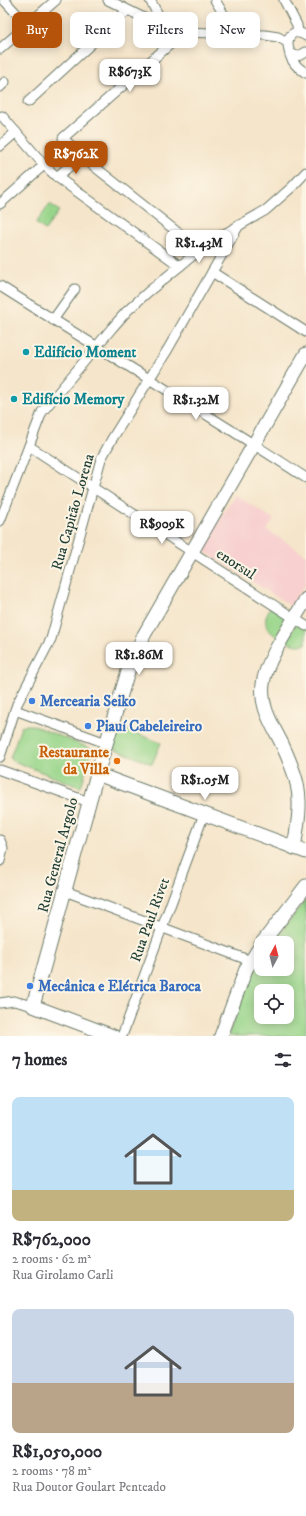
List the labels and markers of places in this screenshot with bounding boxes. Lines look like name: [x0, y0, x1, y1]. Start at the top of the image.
pin: R$673K: [97, 59, 163, 93]
pin: R$762K: [43, 141, 109, 175]
pin: R$1.43M: [162, 230, 236, 264]
place label: Edifício Moment: [34, 343, 136, 362]
marker: Edifício Moment: [21, 347, 31, 357]
pin: R$1.32M: [159, 387, 233, 421]
place label: Edifício Memory: [22, 390, 125, 409]
marker: Edifício Memory: [9, 394, 19, 404]
pin: R$909K: [129, 511, 195, 545]
pin: R$1.86M: [102, 642, 176, 676]
place label: Mercearia Seiko: [40, 692, 137, 711]
marker: Mercearia Seiko: [27, 696, 37, 706]
place label: Piauí Cabeleireiro: [96, 717, 203, 736]
marker: Piauí Cabeleireiro: [83, 721, 93, 731]
place label: Restaurante da Villa: [39, 743, 110, 779]
marker: Restaurante da Villa: [112, 756, 122, 766]
pin: R$1.05M: [168, 767, 242, 801]
place label: Mecânica e Elétrica Baroca: [38, 977, 202, 996]
marker: Mecânica e Elétrica Baroca: [25, 981, 35, 991]

